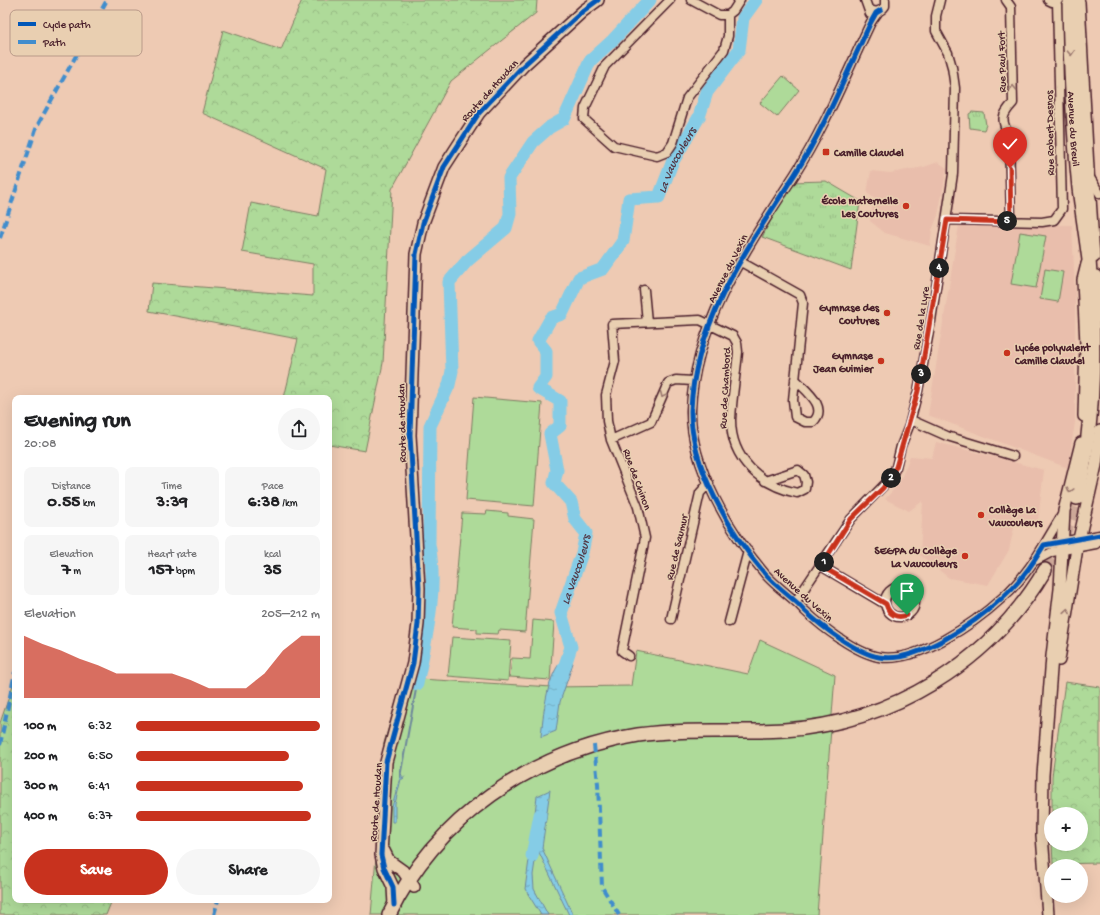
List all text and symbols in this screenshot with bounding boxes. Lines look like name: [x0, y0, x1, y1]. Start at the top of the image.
legend: [10, 10, 142, 56]
text: Cycle path: [43, 20, 91, 32]
street label: Rue Paul Fort: [996, 30, 1010, 93]
text: Path: [42, 38, 66, 50]
one-way arrow: [1067, 50, 1075, 56]
street label: Route de Houdan: [460, 57, 522, 125]
one-way arrow: [1009, 85, 1017, 91]
street label: Rue Robert Desnos: [1044, 89, 1058, 176]
street label: Avenue du Breuil: [1064, 91, 1081, 168]
water label: La Vaucouleurs: [656, 124, 701, 196]
pin: [993, 127, 1027, 168]
icon: check: [999, 133, 1021, 155]
marker: Camille Claudel: [821, 147, 831, 157]
place label: Camille Claudel: [833, 148, 904, 160]
place label: École maternelle Les Coutures: [821, 194, 899, 221]
marker: École maternelle Les Coutures: [901, 201, 911, 211]
pin: 5: [997, 211, 1017, 231]
text: 5: [1004, 215, 1010, 227]
street label: Avenue du Vexin: [706, 232, 752, 305]
pin: 4: [929, 258, 949, 278]
text: 4: [936, 262, 942, 274]
street label: Rue de la Lyre: [911, 285, 933, 351]
place label: Gymnase des Coutures: [819, 303, 880, 328]
marker: Gymnase des Coutures: [882, 308, 892, 318]
place label: Lycée polyvalent Camille Claudel: [1014, 342, 1091, 368]
street label: Rue de Chambord: [718, 346, 734, 429]
marker: Lycée polyvalent Camille Claudel: [1002, 348, 1012, 358]
place label: Gymnase Jean Guimier: [812, 351, 874, 376]
marker: Gymnase Jean Guimier: [876, 356, 886, 366]
pin: 3: [911, 364, 931, 384]
text: 3: [918, 368, 924, 380]
street label: Route de Houdan: [396, 383, 410, 463]
one-way arrow: [660, 391, 668, 399]
button: share: [278, 408, 320, 450]
text: Evening run: [24, 409, 131, 435]
text: 20:08: [24, 437, 56, 452]
street label: Rue de Chinon: [619, 447, 653, 513]
pin: 2: [881, 468, 901, 488]
text: 2: [888, 472, 894, 484]
text: Distance: [52, 481, 91, 493]
text: Time: [162, 481, 182, 493]
text: Pace: [262, 481, 283, 493]
one-way arrow: [1066, 487, 1075, 494]
text: 0.55: [47, 493, 80, 513]
text: 3:39: [156, 493, 188, 513]
text: 6:38: [248, 493, 280, 513]
text: km: [80, 498, 95, 510]
text: /km: [280, 498, 298, 510]
place label: Collège La Vaucouleurs: [988, 504, 1043, 530]
marker: Collège La Vaucouleurs: [976, 510, 986, 520]
street label: Rue de Saumur: [665, 512, 692, 582]
water label: La Vaucouleurs: [560, 532, 595, 607]
place label: SEGPA du Collège La Vaucouleurs: [875, 545, 958, 571]
text: Elevation: [49, 549, 93, 561]
text: Heart rate: [147, 549, 197, 561]
text: kcal: [264, 549, 281, 561]
marker: SEGPA du Collège La Vaucouleurs: [960, 551, 970, 561]
pin: 1: [814, 552, 834, 572]
text: 1: [822, 556, 826, 568]
text: 7: [62, 561, 71, 581]
text: 157: [149, 561, 174, 581]
text: 35: [264, 561, 282, 581]
text: m: [71, 566, 81, 578]
text: bpm: [174, 566, 195, 578]
street label: Avenue du Vexin: [771, 566, 835, 626]
pin: [890, 574, 924, 615]
icon: arrive: [896, 580, 918, 602]
text: Elevation: [24, 607, 76, 622]
text: 205–212 m: [261, 607, 320, 622]
one-way arrow: [1062, 608, 1071, 614]
text: 100 m: [24, 719, 56, 734]
text: 6:32: [88, 719, 112, 734]
text: 200 m: [24, 749, 57, 764]
text: 6:50: [88, 749, 113, 764]
street label: Route de Houdan: [368, 762, 386, 842]
text: 300 m: [24, 779, 58, 794]
text: 6:41: [88, 779, 110, 794]
map controls: [1044, 807, 1088, 903]
button: +: [1044, 807, 1088, 851]
text: 400 m: [24, 809, 57, 824]
text: 6:37: [88, 809, 112, 824]
button: Save: [24, 849, 168, 895]
button: Share: [176, 849, 320, 895]
button: −: [1044, 859, 1088, 903]

